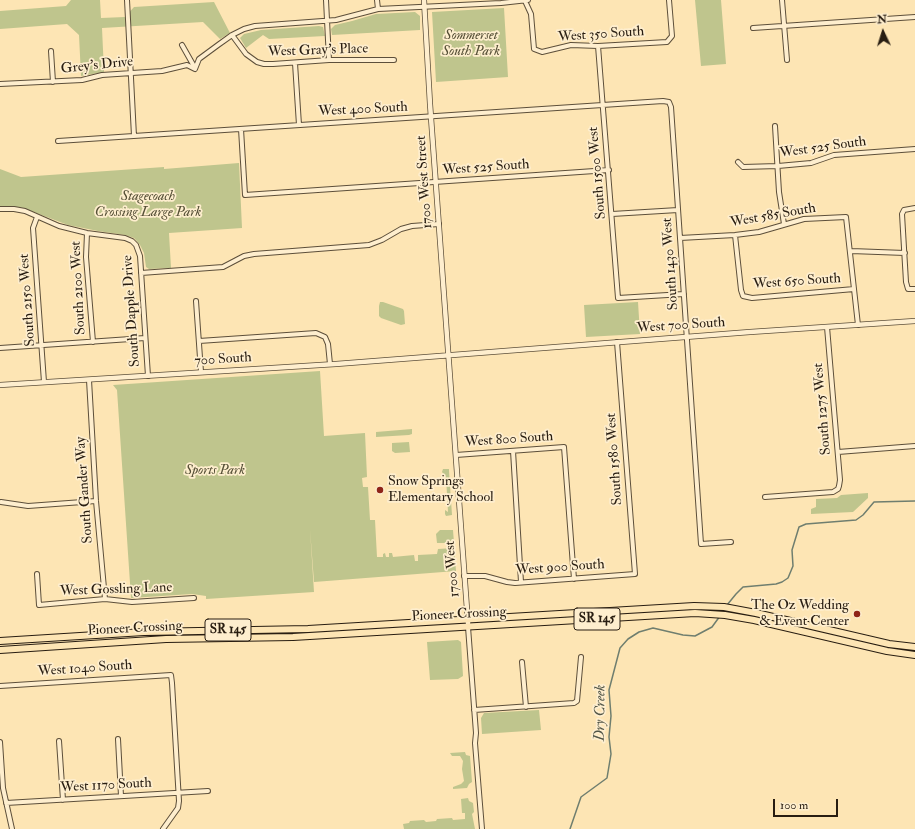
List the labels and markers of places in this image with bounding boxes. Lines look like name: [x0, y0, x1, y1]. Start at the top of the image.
place label: Snow Springs Elementary School: [388, 474, 494, 506]
marker: Snow Springs Elementary School: [375, 485, 385, 495]
place label: The Oz Wedding & Event Center: [751, 598, 849, 630]
marker: The Oz Wedding & Event Center: [852, 609, 862, 619]

